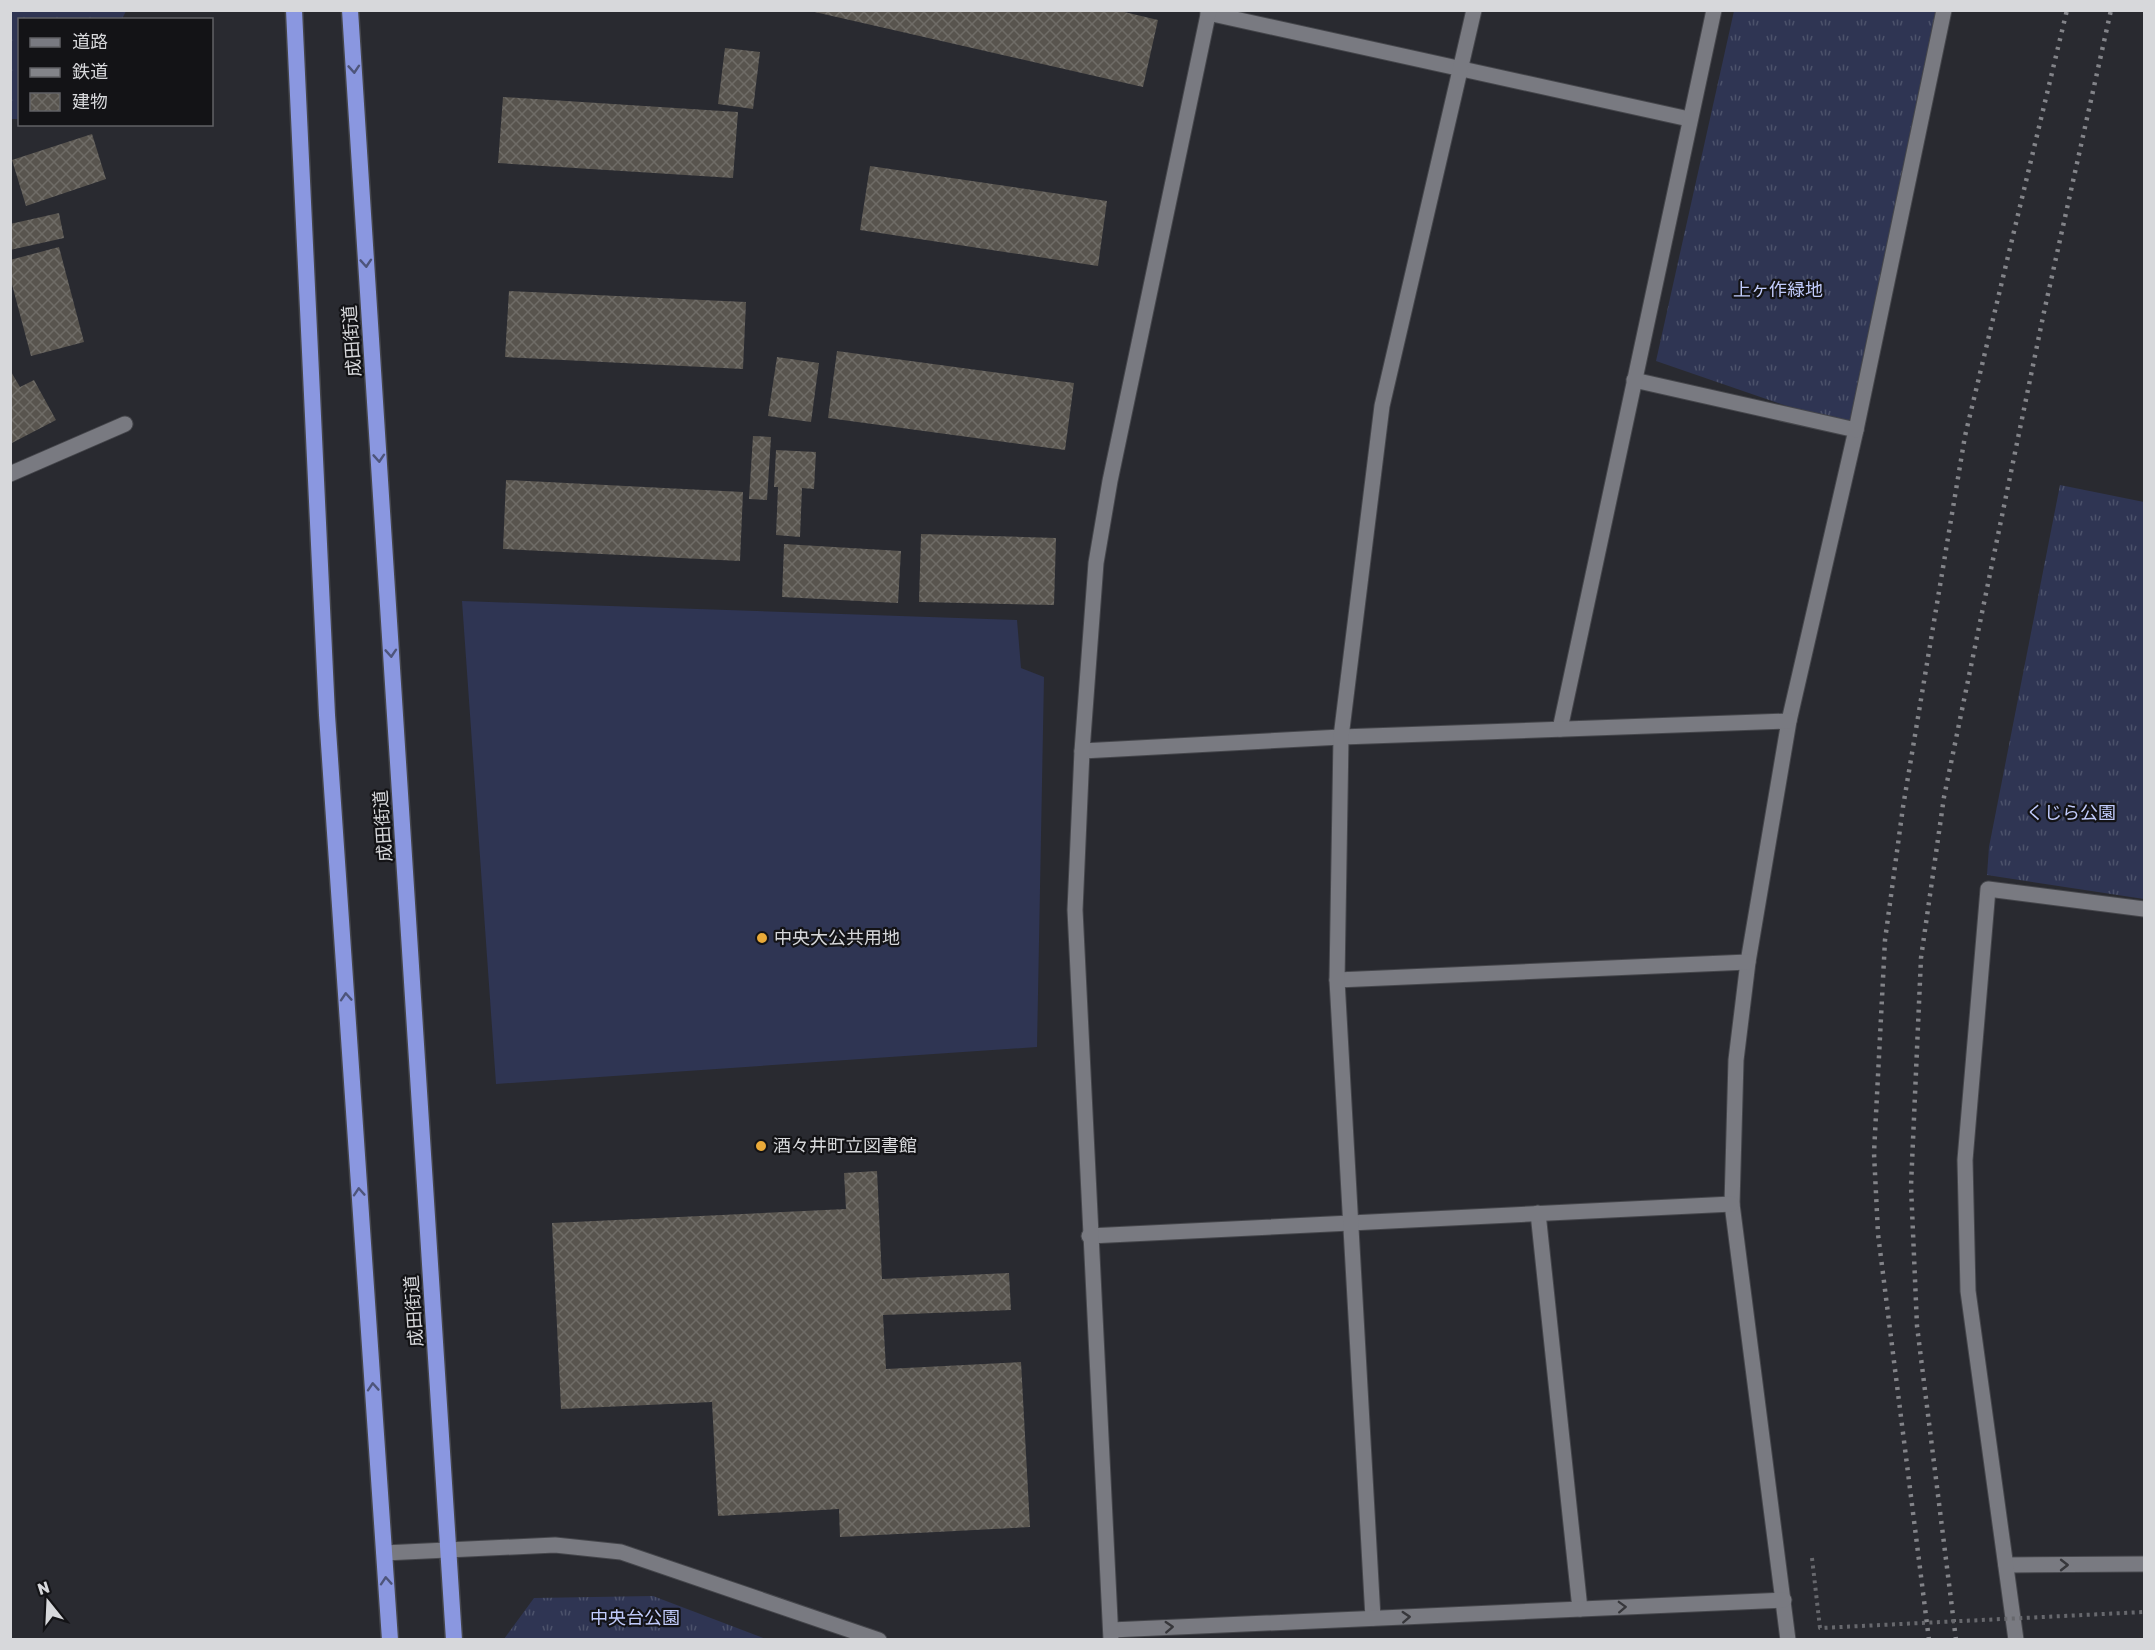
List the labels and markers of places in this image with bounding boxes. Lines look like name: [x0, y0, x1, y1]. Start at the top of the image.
place label: 中央大公共用地: [774, 927, 900, 949]
marker: 中央大公共用地: [755, 931, 769, 945]
place label: 酒々井町立図書館: [773, 1135, 917, 1157]
marker: 酒々井町立図書館: [754, 1139, 768, 1153]

